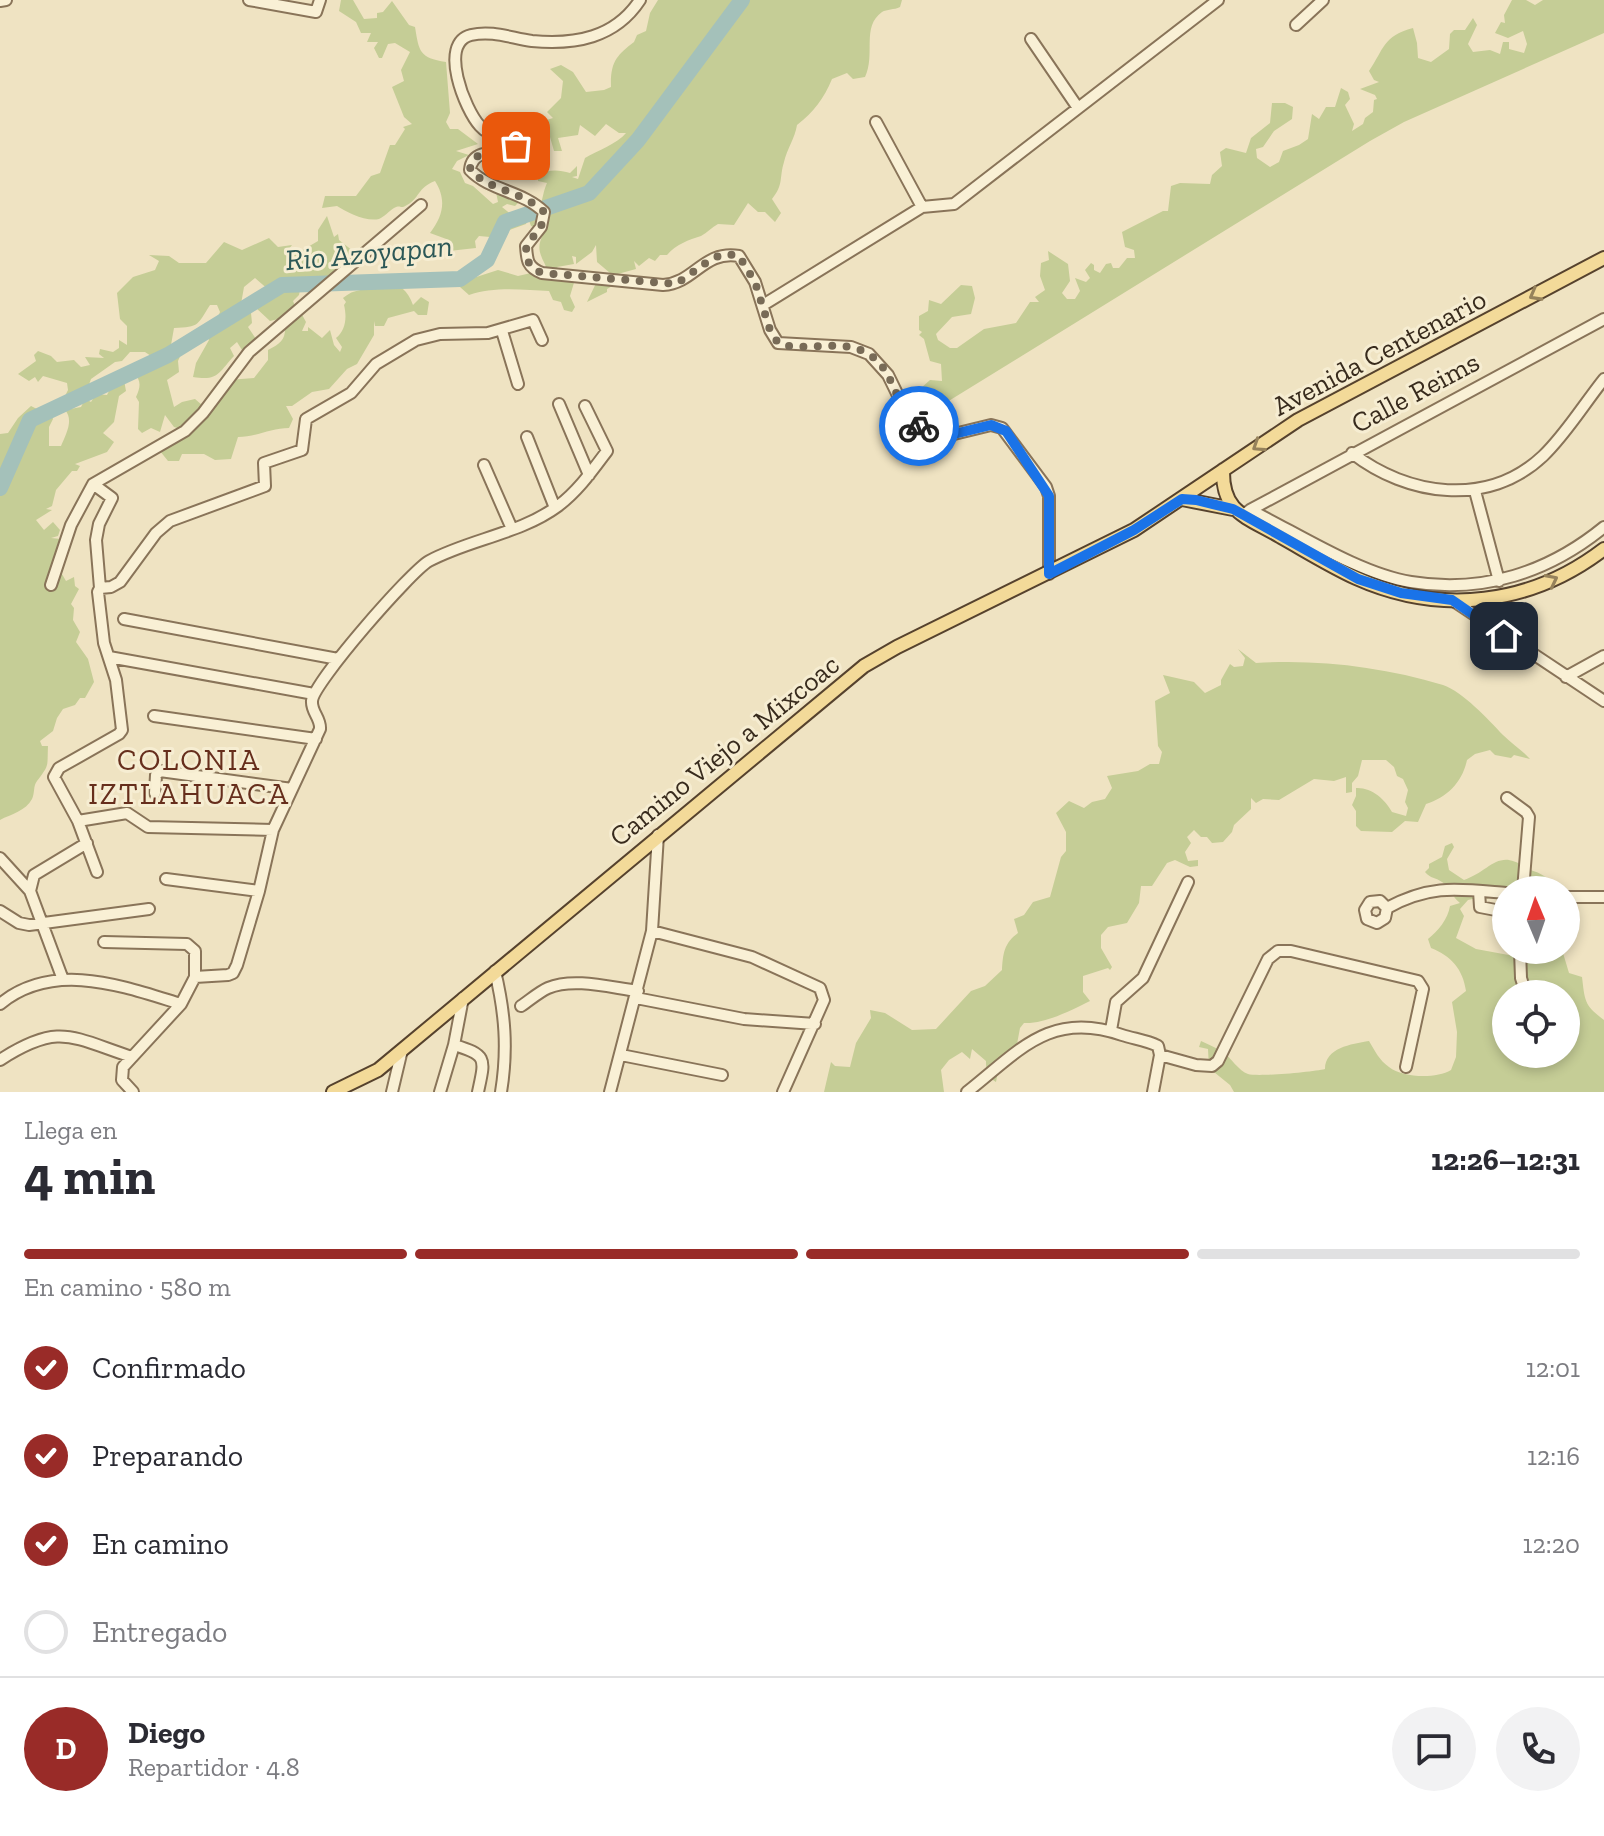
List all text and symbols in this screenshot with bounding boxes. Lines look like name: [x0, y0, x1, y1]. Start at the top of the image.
pin: [482, 112, 550, 180]
icon: bag: [494, 124, 538, 168]
water label: Rio Azoyapan: [284, 228, 454, 278]
street label: Avenida Centenario: [1267, 282, 1492, 423]
one-way arrow: [1530, 285, 1544, 301]
street label: Calle Reims: [1346, 345, 1485, 440]
courier: [879, 386, 959, 466]
icon: bike: [897, 404, 941, 448]
one-way arrow: [1253, 437, 1267, 452]
one-way arrow: [1544, 574, 1559, 589]
pin: [1470, 602, 1538, 670]
icon: home: [1482, 614, 1526, 658]
street label: Camino Viejo a Mixcoac: [603, 648, 846, 853]
district label: COLONIA IZTLAHUACA: [88, 742, 290, 812]
north arrow: [1492, 876, 1580, 964]
map controls: [1492, 876, 1580, 1068]
button: locate: [1492, 980, 1580, 1068]
text: Llega en: [24, 1114, 117, 1146]
text: 12:26–12:31: [1431, 1142, 1580, 1178]
text: 4 min: [24, 1145, 155, 1207]
text: En camino · 580 m: [24, 1271, 231, 1303]
icon: check: [24, 1346, 68, 1390]
text: Confirmado: [92, 1350, 246, 1386]
text: 12:01: [1526, 1352, 1580, 1384]
icon: check: [24, 1434, 68, 1478]
text: Preparando: [92, 1438, 243, 1474]
text: 12:16: [1527, 1440, 1580, 1472]
icon: check: [24, 1522, 68, 1566]
text: En camino: [92, 1526, 229, 1562]
text: 12:20: [1522, 1528, 1580, 1560]
text: Entregado: [92, 1614, 227, 1650]
button: chat: [1392, 1707, 1476, 1791]
button: phone: [1496, 1707, 1580, 1791]
text: Diego: [128, 1715, 205, 1751]
text: D: [56, 1731, 76, 1767]
text: Repartidor · 4.8: [128, 1751, 300, 1783]

